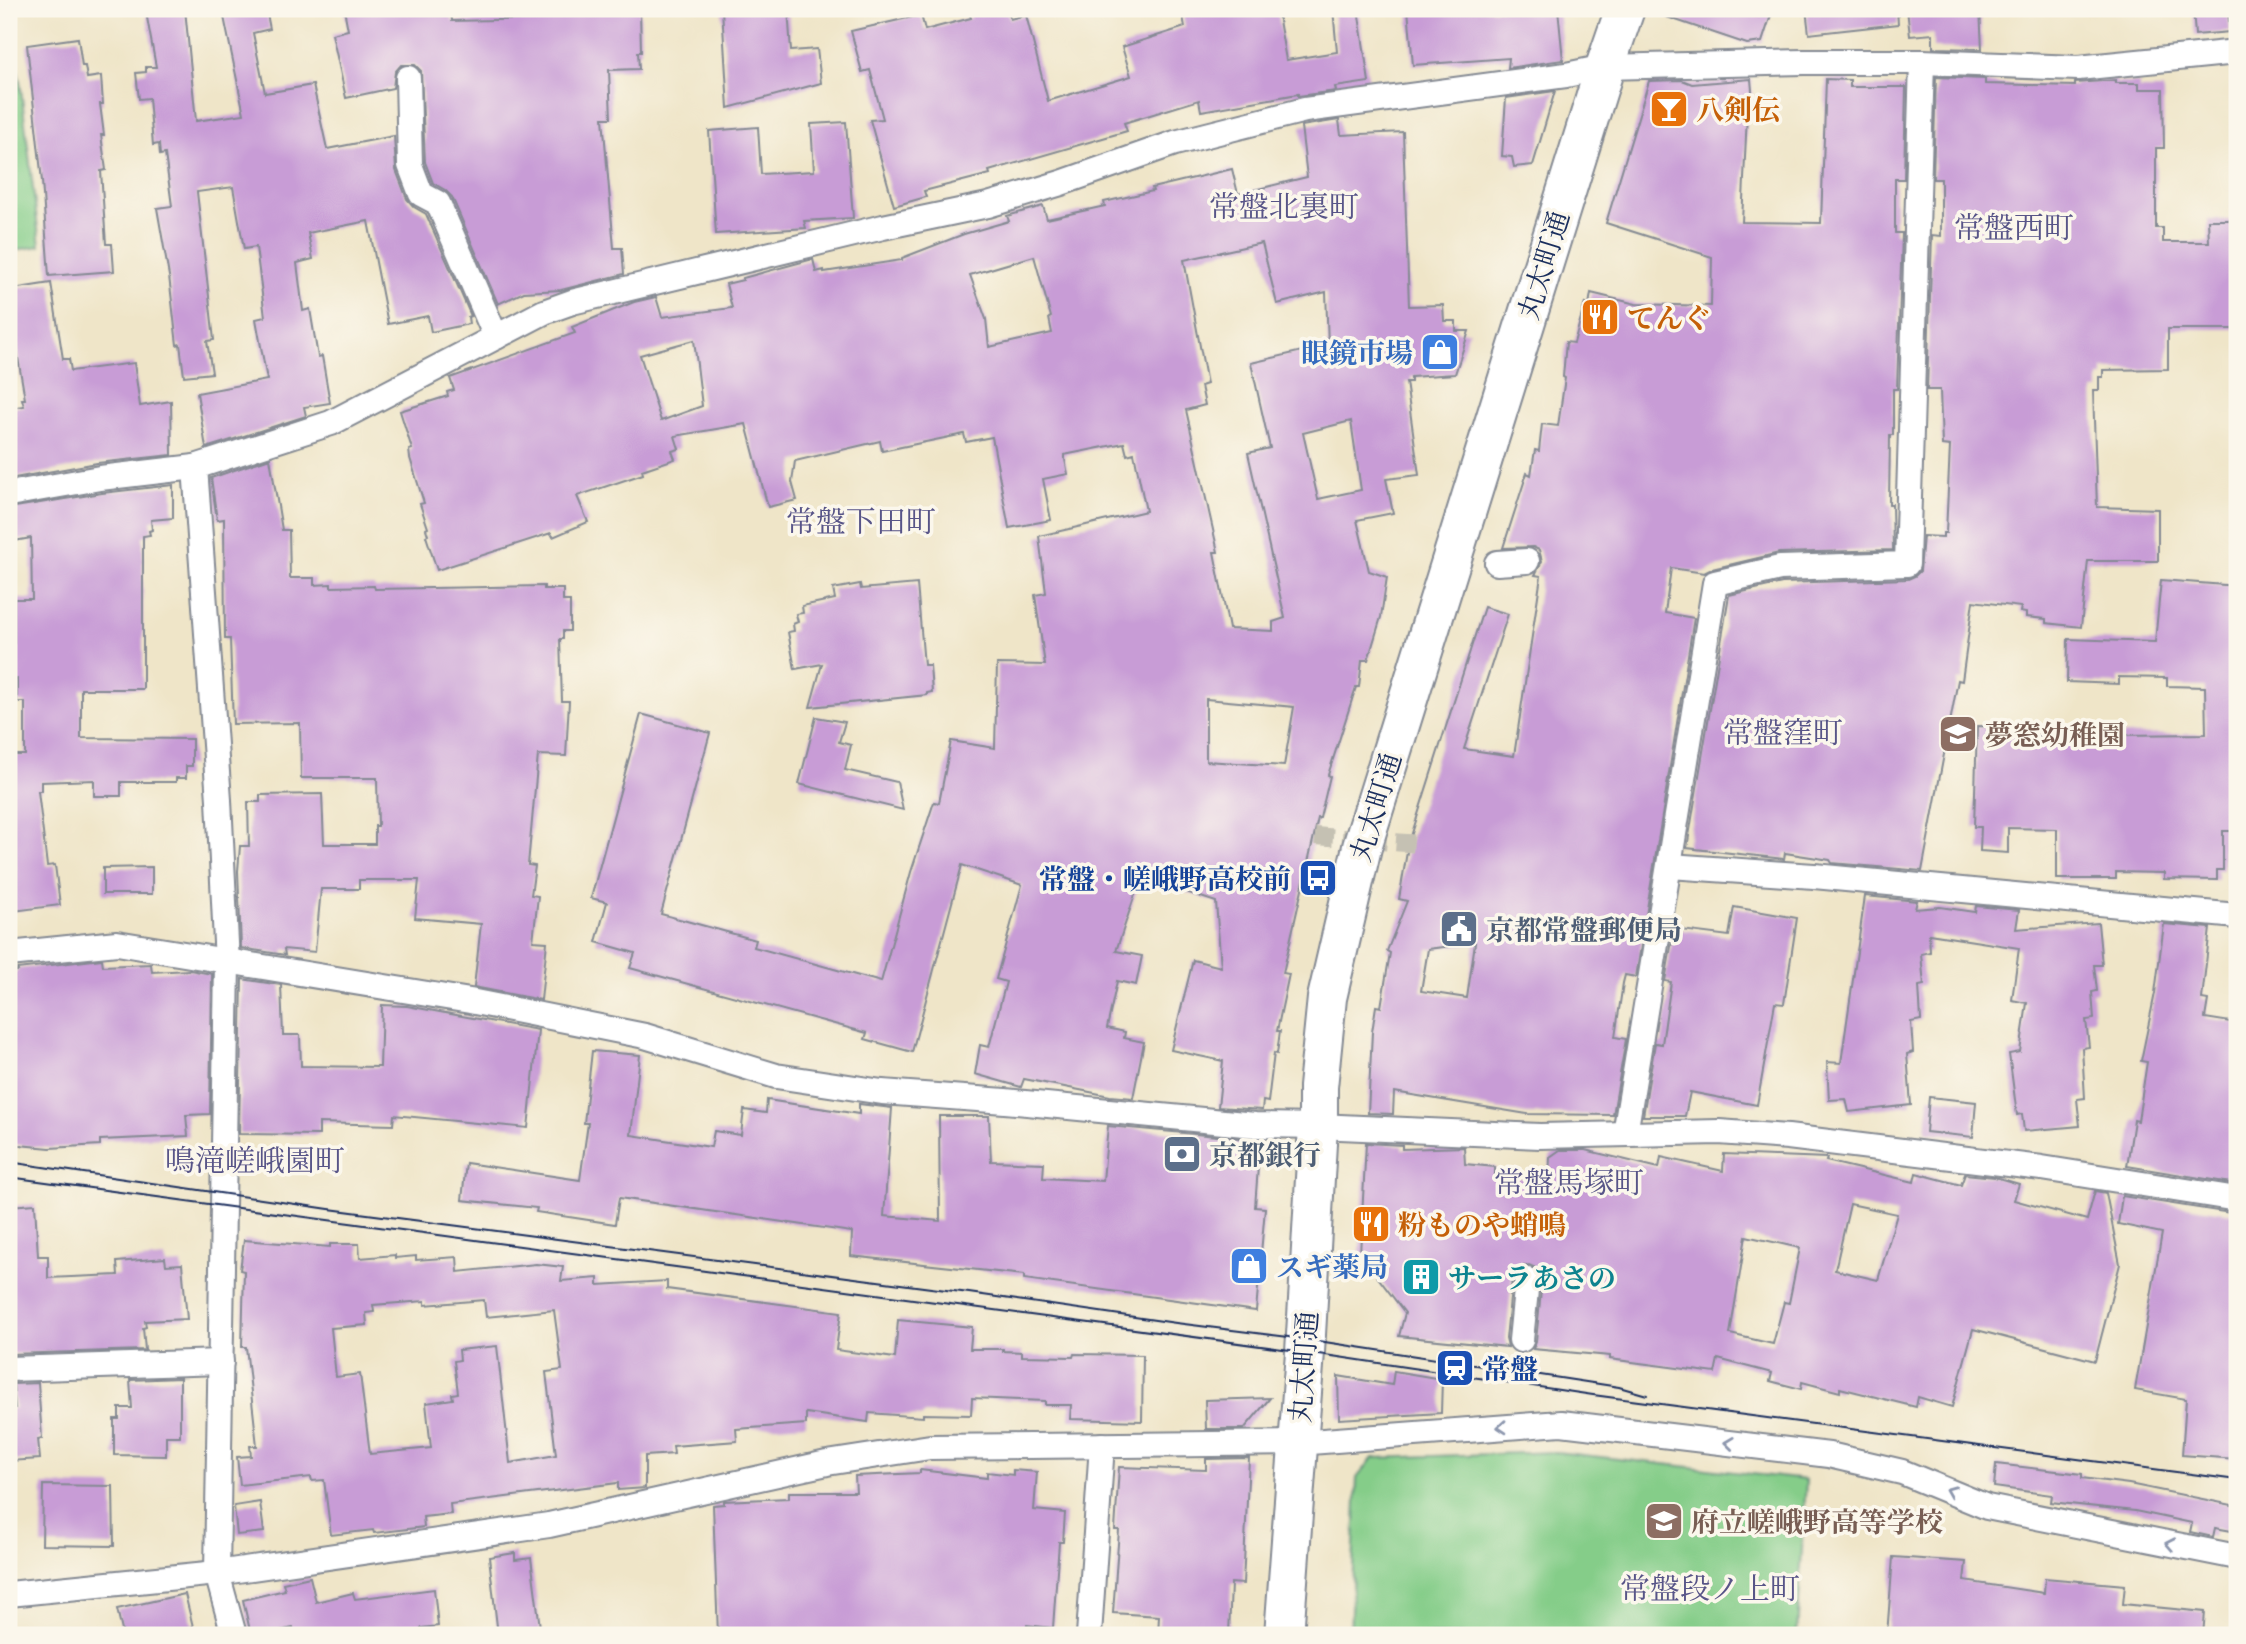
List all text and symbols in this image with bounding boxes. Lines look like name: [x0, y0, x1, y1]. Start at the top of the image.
bar icon: 八剣伝: [1648, 88, 1690, 130]
place label: 八剣伝: [1696, 89, 1780, 130]
district label: 常盤北裏町: [1209, 184, 1359, 228]
street label: 丸太町通: [1507, 205, 1579, 325]
district label: 常盤西町: [1954, 205, 2074, 249]
restaurant icon: てんぐ: [1579, 296, 1621, 338]
place label: てんぐ: [1627, 297, 1711, 338]
shop icon: 眼鏡市場: [1419, 331, 1461, 373]
place label: 眼鏡市場: [1301, 332, 1413, 373]
district label: 常盤下田町: [786, 499, 936, 543]
district label: 常盤窪町: [1723, 710, 1843, 754]
school or university icon: 夢窓幼稚園: [1937, 713, 1979, 755]
place label: 夢窓幼稚園: [1985, 714, 2125, 755]
street label: 丸太町通: [1339, 747, 1411, 867]
bus stop icon: 常盤・嵯峨野高校前: [1297, 857, 1339, 899]
place label: 常盤・嵯峨野高校前: [1039, 858, 1291, 899]
public building icon: 京都常盤郵便局: [1438, 908, 1480, 950]
place label: 京都常盤郵便局: [1486, 909, 1682, 950]
bank icon: 京都銀行: [1161, 1133, 1203, 1175]
place label: 京都銀行: [1209, 1134, 1321, 1175]
district label: 鳴滝嵯峨園町: [165, 1138, 345, 1182]
district label: 常盤馬塚町: [1494, 1160, 1644, 1204]
restaurant icon: 粉ものや蛸鳴: [1350, 1203, 1392, 1245]
place label: 粉ものや蛸鳴: [1398, 1204, 1566, 1245]
shop icon: スギ薬局: [1228, 1245, 1270, 1287]
place label: スギ薬局: [1276, 1246, 1388, 1287]
building icon: サーラあさの: [1400, 1256, 1442, 1298]
place label: サーラあさの: [1448, 1257, 1616, 1298]
street label: 丸太町通: [1279, 1310, 1327, 1424]
station icon: 常盤: [1434, 1347, 1476, 1389]
place label: 常盤: [1482, 1348, 1538, 1389]
one-way arrow: [1497, 1419, 1508, 1434]
one-way arrow: [1723, 1435, 1734, 1450]
one-way arrow: [1944, 1486, 1956, 1500]
school or university icon: 府立嵯峨野高等学校: [1643, 1500, 1685, 1542]
place label: 府立嵯峨野高等学校: [1691, 1501, 1943, 1542]
one-way arrow: [2164, 1537, 2176, 1552]
district label: 常盤段ノ上町: [1620, 1566, 1800, 1610]

